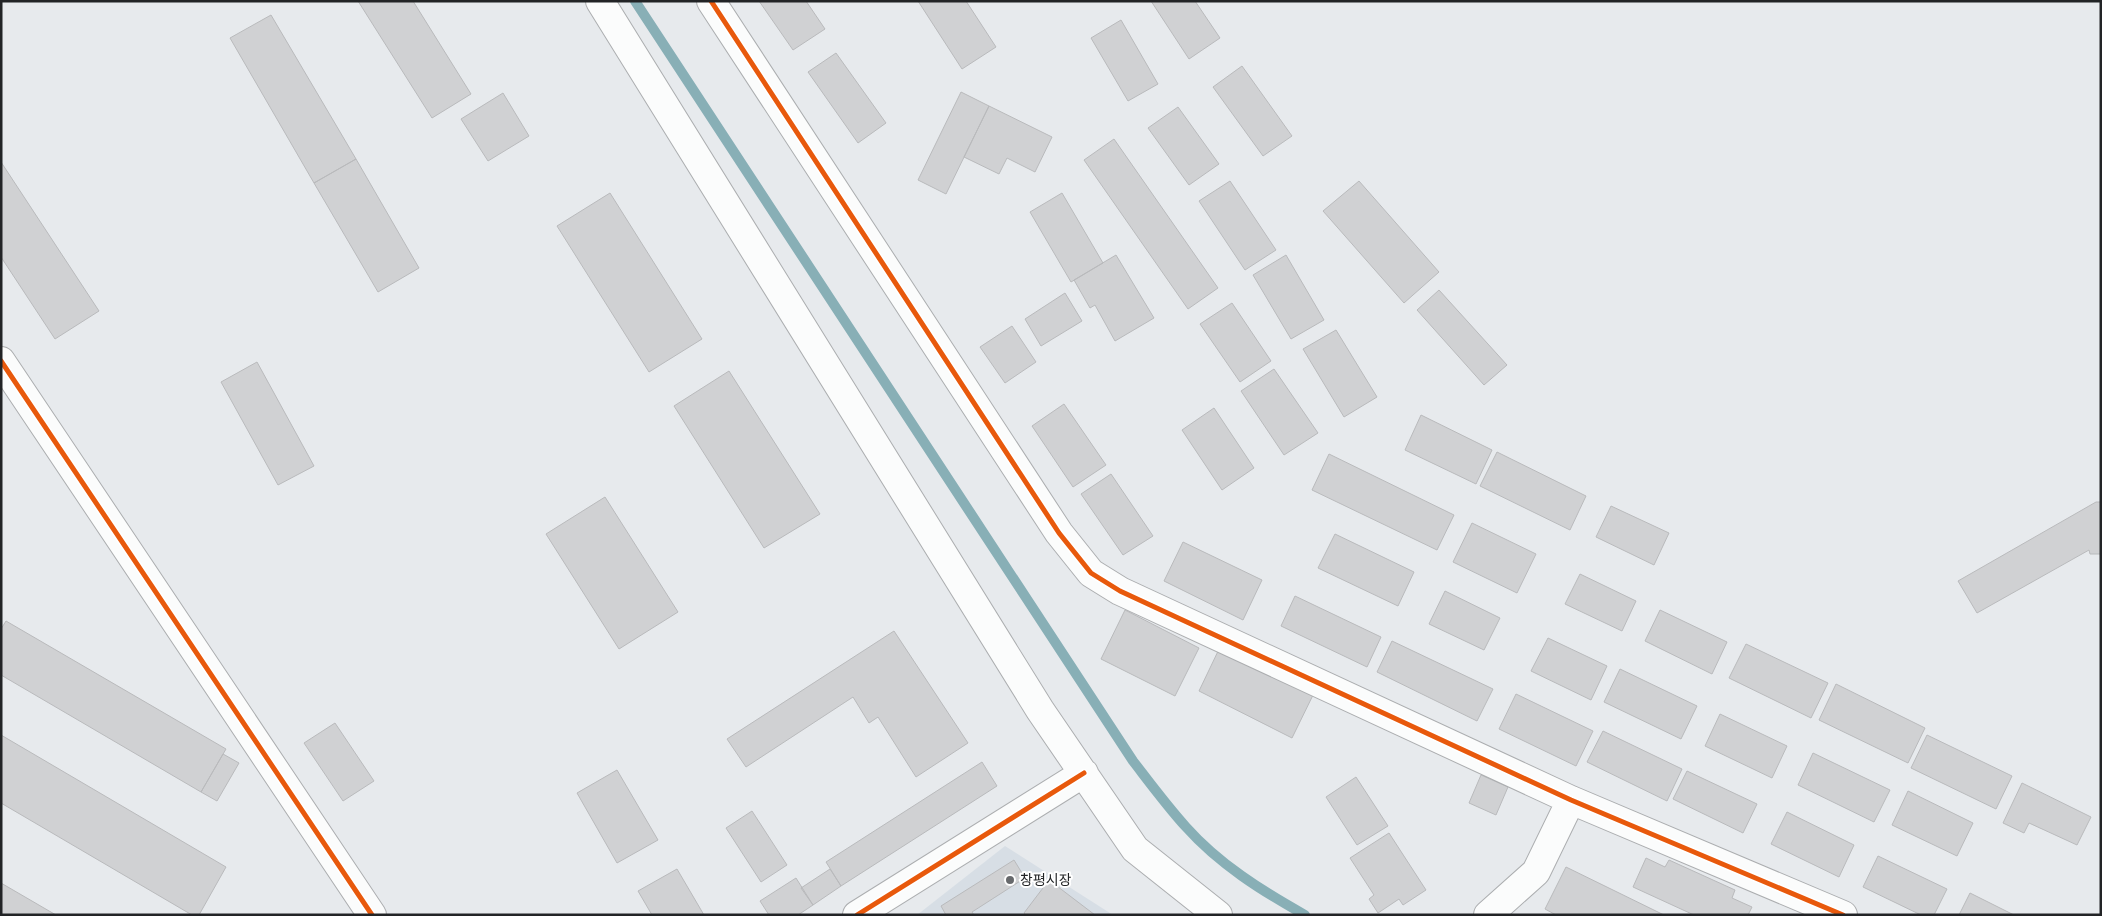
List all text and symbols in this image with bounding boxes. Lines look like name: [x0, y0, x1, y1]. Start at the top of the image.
place label: 창평시장: [1020, 870, 1072, 890]
marker: 창평시장: [1004, 874, 1016, 886]

